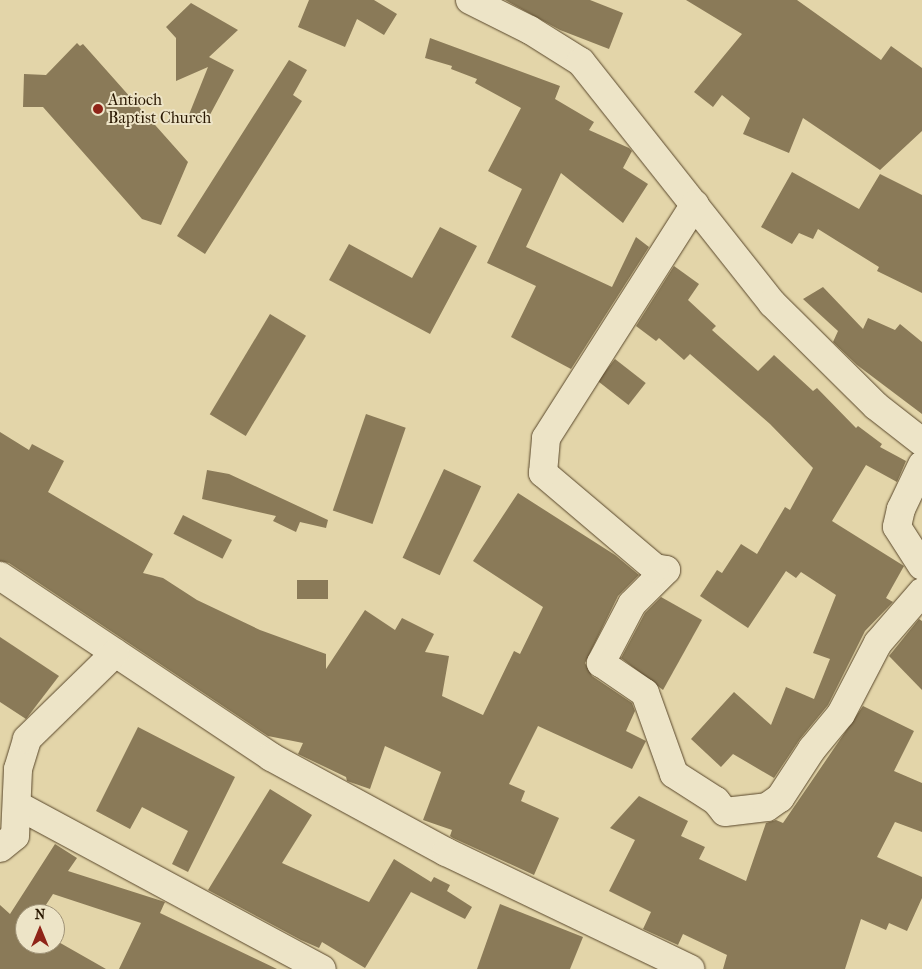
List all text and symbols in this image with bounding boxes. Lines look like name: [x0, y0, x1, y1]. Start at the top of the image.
place label: Antioch Baptist Church: [108, 90, 211, 128]
marker: Antioch Baptist Church: [92, 103, 104, 115]
north arrow: [15, 904, 65, 954]
text: N: [35, 906, 45, 923]

